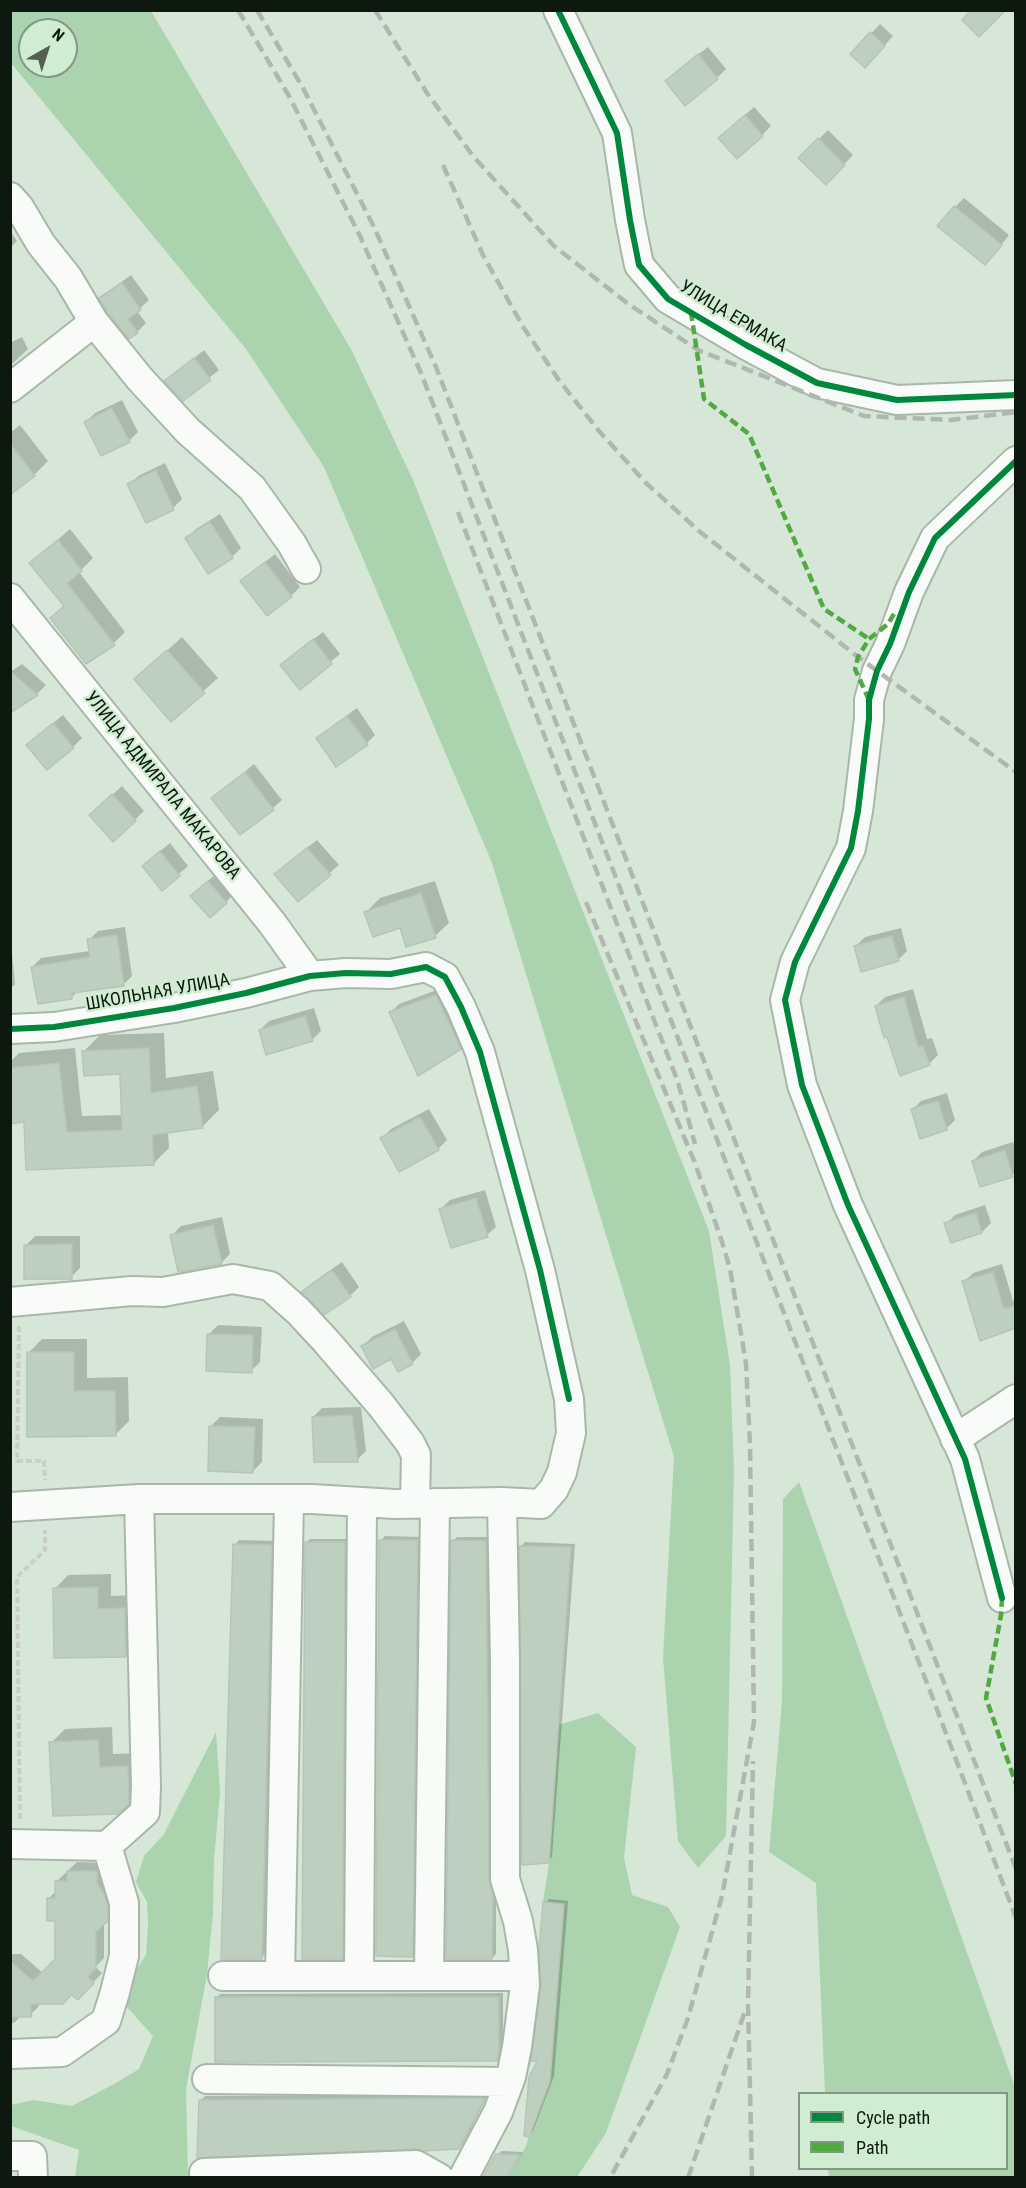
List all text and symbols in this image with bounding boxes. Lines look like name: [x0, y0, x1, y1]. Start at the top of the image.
north arrow: [18, 18, 78, 78]
text: N: [49, 25, 68, 46]
street label: УЛИЦА ЕРМАКА: [675, 276, 791, 358]
street label: УЛИЦА АДМИРАЛА МАКАРОВА: [79, 688, 245, 884]
street label: ШКОЛЬНАЯ УЛИЦА: [84, 970, 232, 1016]
legend: [798, 2092, 1008, 2170]
text: Cycle path: [856, 2107, 930, 2128]
text: Path: [856, 2137, 889, 2158]

